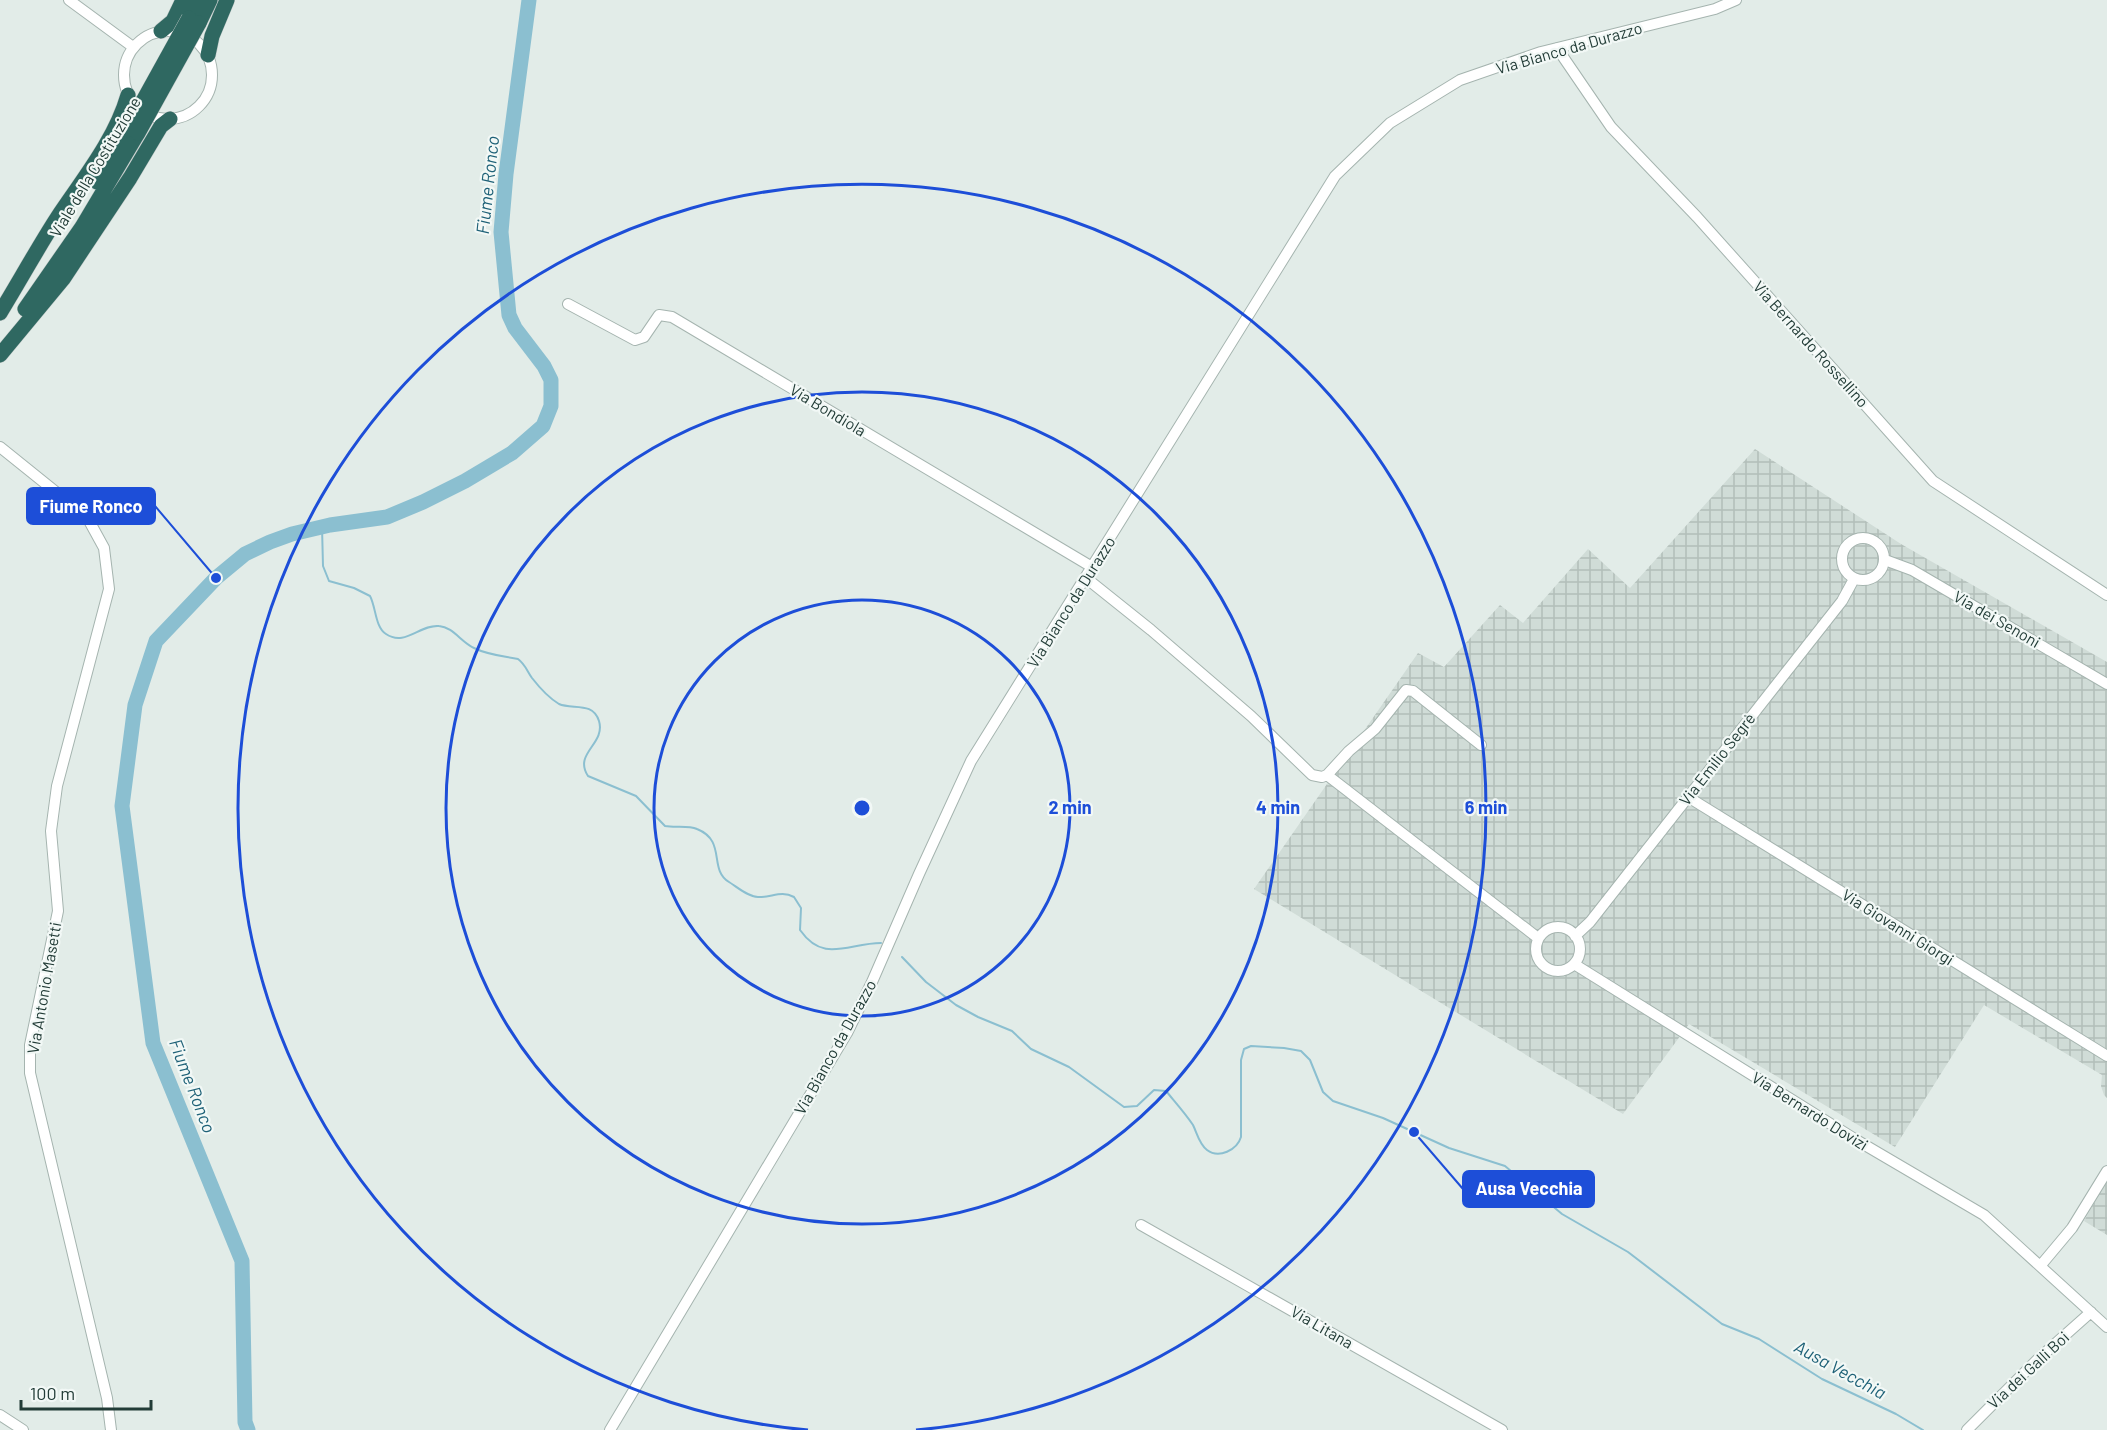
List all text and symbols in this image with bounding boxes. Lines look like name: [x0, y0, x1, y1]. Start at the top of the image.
street label: Via Bianco da Durazzo: [1494, 18, 1644, 77]
street label: Viale della Costituzione: [45, 93, 144, 240]
water label: Fiume Ronco: [471, 135, 503, 235]
street label: Via Bernardo Rossellino: [1750, 277, 1873, 411]
street label: Via Bondiola: [787, 379, 870, 440]
callout: Fiume Ronco: [27, 488, 155, 524]
text: Fiume Ronco: [39, 495, 143, 517]
street label: Via Bianco da Durazzo: [1022, 533, 1119, 671]
street label: Via dei Senoni: [1950, 586, 2044, 651]
street label: Via Emilio Segrè: [1675, 709, 1759, 809]
text: 2 min: [1048, 796, 1092, 818]
text: 4 min: [1256, 796, 1300, 818]
text: 6 min: [1465, 796, 1507, 818]
centre of rings: [852, 798, 872, 818]
street label: Via Giovanni Giorgi: [1839, 885, 1958, 969]
street label: Via Antonio Masetti: [23, 920, 64, 1055]
street label: Via Bianco da Durazzo: [790, 976, 880, 1117]
water label: Fiume Ronco: [165, 1036, 221, 1136]
street label: Via Bernardo Dovizi: [1749, 1067, 1872, 1154]
callout: Ausa Vecchia: [1463, 1171, 1594, 1207]
text: Ausa Vecchia: [1475, 1177, 1583, 1199]
street label: Via Litana: [1288, 1301, 1357, 1352]
street label: Via dei Galli Boi: [1983, 1327, 2072, 1412]
water label: Ausa Vecchia: [1791, 1335, 1890, 1403]
scale bar: [21, 1373, 152, 1411]
text: 100 m: [30, 1382, 75, 1404]

